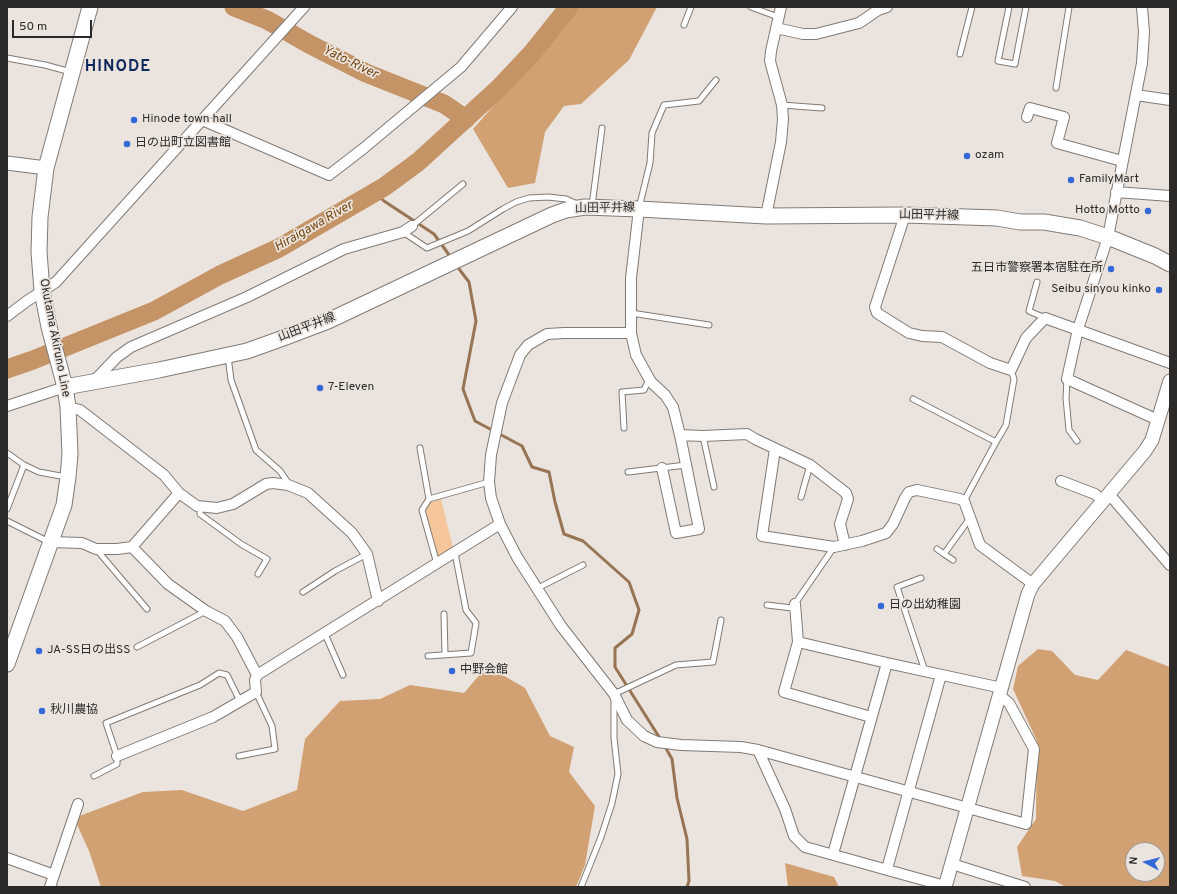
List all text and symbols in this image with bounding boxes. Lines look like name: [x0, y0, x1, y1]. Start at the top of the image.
scale bar: [14, 12, 94, 38]
text: 50 m: [19, 19, 47, 35]
water label: Yato-River: [320, 43, 380, 83]
district label: HINODE: [85, 58, 151, 78]
place label: Hinode town hall: [142, 113, 232, 127]
marker: Hinode town hall: [129, 115, 139, 125]
place label: 日の出町立図書館: [135, 137, 231, 151]
marker: 日の出町立図書館: [122, 139, 132, 149]
place label: ozam: [975, 149, 1004, 163]
marker: ozam: [962, 151, 972, 161]
place label: FamilyMart: [1079, 173, 1139, 187]
marker: FamilyMart: [1066, 175, 1076, 185]
water label: Hiraigawa River: [272, 198, 356, 256]
street label: 山田平井線: [575, 201, 635, 217]
place label: Hotto Motto: [1075, 204, 1140, 218]
marker: Hotto Motto: [1143, 206, 1153, 216]
street label: 山田平井線: [899, 208, 959, 224]
place label: 五日市警察署本宿駐在所: [971, 262, 1103, 276]
marker: 五日市警察署本宿駐在所: [1106, 264, 1116, 274]
street label: Okutama Akiruno Line: [35, 277, 73, 399]
place label: Seibu sinyou kinko: [1051, 283, 1151, 297]
marker: Seibu sinyou kinko: [1154, 285, 1164, 295]
street label: 山田平井線: [276, 311, 338, 345]
place label: 7-Eleven: [328, 381, 374, 395]
marker: 7-Eleven: [315, 383, 325, 393]
place label: 日の出幼稚園: [889, 599, 961, 613]
marker: 日の出幼稚園: [876, 601, 886, 611]
place label: JA-SS日の出SS: [47, 644, 130, 658]
marker: JA-SS日の出SS: [34, 646, 44, 656]
place label: 中野会館: [460, 664, 508, 678]
marker: 中野会館: [447, 666, 457, 676]
place label: 秋川農協: [50, 704, 98, 718]
marker: 秋川農協: [37, 706, 47, 716]
north arrow: [1125, 842, 1165, 882]
text: N: [1127, 856, 1142, 865]

